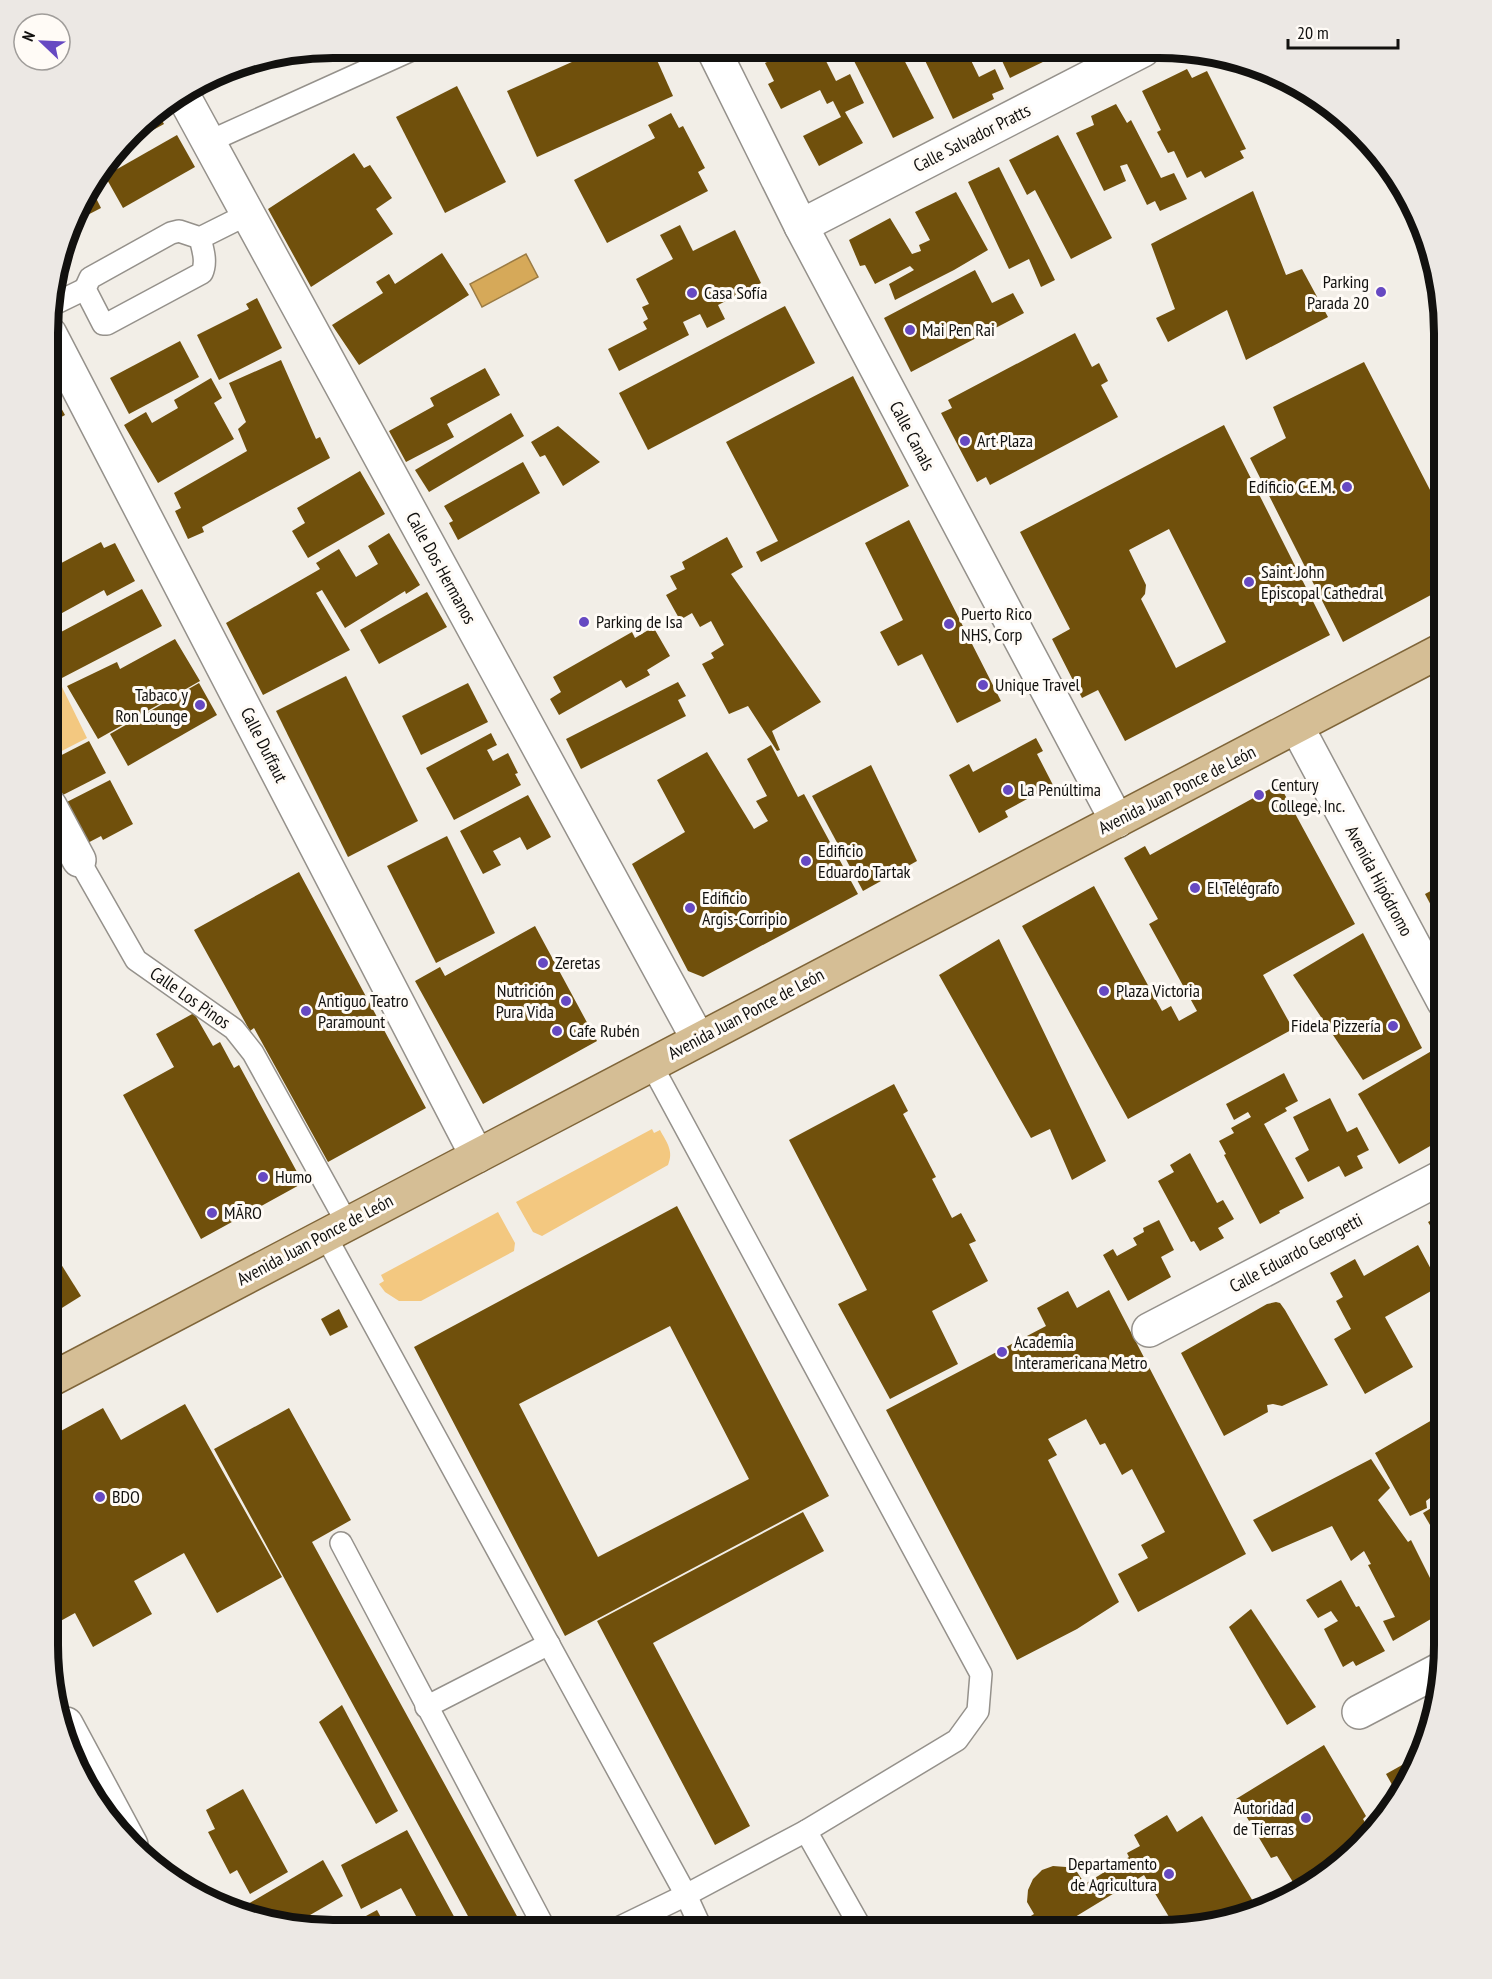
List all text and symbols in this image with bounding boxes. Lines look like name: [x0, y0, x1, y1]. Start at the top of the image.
north arrow: [12, 12, 72, 72]
scale bar: [1288, 12, 1398, 50]
text: 20 m: [1297, 21, 1329, 44]
text: N: [17, 28, 39, 44]
street label: Calle Salvador Pratts: [909, 98, 1034, 177]
place label: Parking Parada 20: [1307, 270, 1369, 314]
place label: Casa Sofía: [704, 281, 767, 304]
marker: Parking Parada 20: [1374, 285, 1388, 299]
marker: Casa Sofía: [685, 286, 699, 300]
place label: Mai Pen Rai: [922, 318, 995, 341]
marker: Mai Pen Rai: [903, 323, 917, 337]
street label: Calle Canals: [885, 397, 940, 474]
place label: Art Plaza: [977, 429, 1033, 452]
marker: Art Plaza: [958, 434, 972, 448]
place label: Edificio C.E.M.: [1249, 475, 1335, 498]
marker: Edificio C.E.M.: [1340, 480, 1354, 494]
street label: Calle Dos Hermanos: [401, 508, 482, 628]
place label: Saint John Episcopal Cathedral: [1261, 560, 1384, 604]
marker: Saint John Episcopal Cathedral: [1242, 575, 1256, 589]
place label: Puerto Rico NHS, Corp: [961, 602, 1032, 646]
place label: Parking de Isa: [596, 610, 683, 633]
marker: Parking de Isa: [577, 615, 591, 629]
marker: Puerto Rico NHS, Corp: [942, 617, 956, 631]
place label: Unique Travel: [995, 673, 1081, 696]
marker: Unique Travel: [976, 678, 990, 692]
place label: Tabaco y Ron Lounge: [115, 683, 188, 727]
marker: Tabaco y Ron Lounge: [193, 698, 207, 712]
street label: Calle Duffaut: [236, 703, 293, 786]
street label: Avenida Juan Ponce de León: [1094, 740, 1259, 839]
place label: Century College, Inc.: [1271, 773, 1345, 817]
place label: La Penúltima: [1020, 778, 1101, 801]
marker: La Penúltima: [1001, 783, 1015, 797]
marker: Century College, Inc.: [1252, 788, 1266, 802]
street label: Avenida Hipódromo: [1341, 821, 1418, 940]
place label: Edificio Eduardo Tartak: [818, 839, 911, 883]
marker: Edificio Eduardo Tartak: [799, 854, 813, 868]
place label: El Telégrafo: [1207, 876, 1280, 899]
marker: El Telégrafo: [1188, 881, 1202, 895]
place label: Edificio Argis-Corripio: [702, 886, 787, 930]
marker: Edificio Argis-Corripio: [683, 901, 697, 915]
place label: Zeretas: [555, 951, 600, 974]
marker: Zeretas: [536, 956, 550, 970]
street label: Calle Los Pinos: [146, 961, 235, 1034]
street label: Avenida Juan Ponce de León: [664, 963, 828, 1064]
place label: Nutrición Pura Vida: [496, 979, 554, 1023]
place label: Plaza Victoria: [1116, 979, 1200, 1002]
marker: Plaza Victoria: [1097, 984, 1111, 998]
place label: Antiguo Teatro Paramount: [318, 989, 409, 1033]
marker: Nutrición Pura Vida: [559, 994, 573, 1008]
marker: Antiguo Teatro Paramount: [299, 1004, 313, 1018]
place label: Fidela Pizzería: [1291, 1014, 1381, 1037]
place label: Cafe Rubén: [569, 1019, 640, 1042]
marker: Fidela Pizzería: [1386, 1019, 1400, 1033]
marker: Cafe Rubén: [550, 1024, 564, 1038]
place label: Humo: [275, 1165, 312, 1188]
marker: Humo: [256, 1170, 270, 1184]
street label: Avenida Juan Ponce de León: [233, 1189, 397, 1290]
place label: MĀRO: [224, 1201, 262, 1224]
marker: MĀRO: [205, 1206, 219, 1220]
street label: Calle Eduardo Georgetti: [1225, 1208, 1366, 1297]
place label: Academia Interamericana Metro: [1014, 1330, 1148, 1374]
marker: Academia Interamericana Metro: [995, 1345, 1009, 1359]
place label: BDO: [112, 1485, 140, 1508]
marker: BDO: [93, 1490, 107, 1504]
place label: Autoridad de Tierras: [1233, 1796, 1294, 1840]
marker: Autoridad de Tierras: [1299, 1811, 1313, 1825]
place label: Departamento de Agricultura: [1068, 1852, 1157, 1896]
marker: Departamento de Agricultura: [1162, 1867, 1176, 1881]

